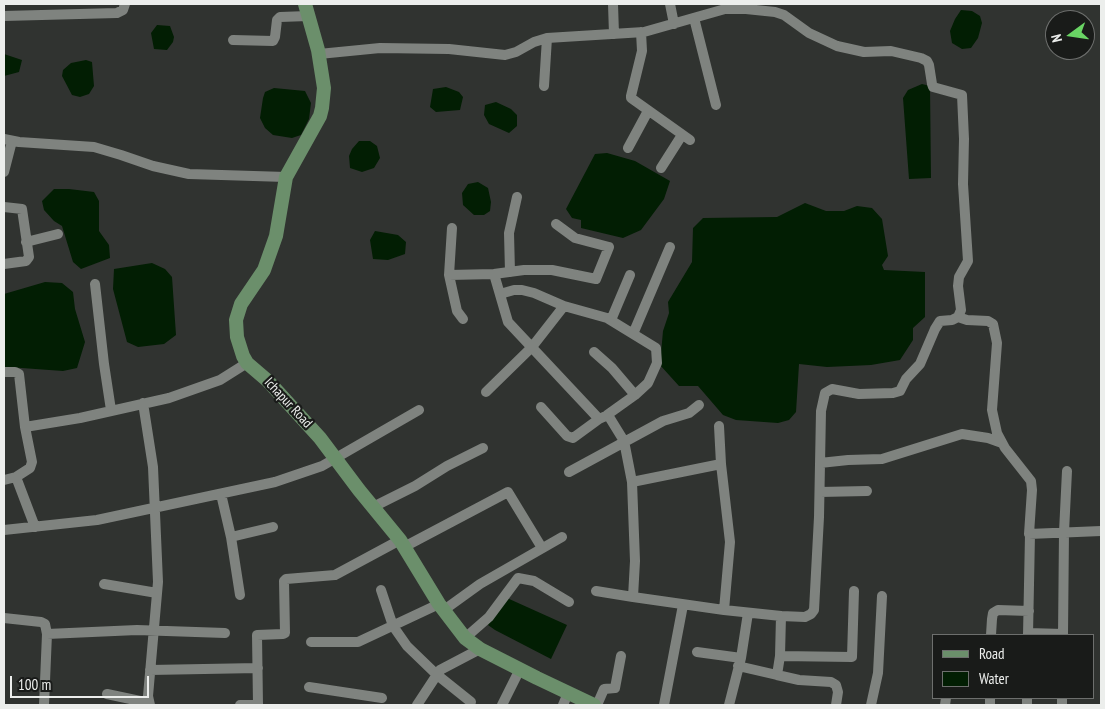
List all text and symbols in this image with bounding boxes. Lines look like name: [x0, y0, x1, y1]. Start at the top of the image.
north arrow: [1045, 10, 1095, 60]
text: N: [1047, 33, 1066, 44]
street label: Ichapur Road: [260, 374, 316, 432]
legend: [932, 634, 1095, 699]
text: Road: [979, 644, 1005, 663]
scale bar: [12, 666, 151, 698]
text: Water: [979, 669, 1009, 688]
text: 100 m: [18, 675, 51, 694]

